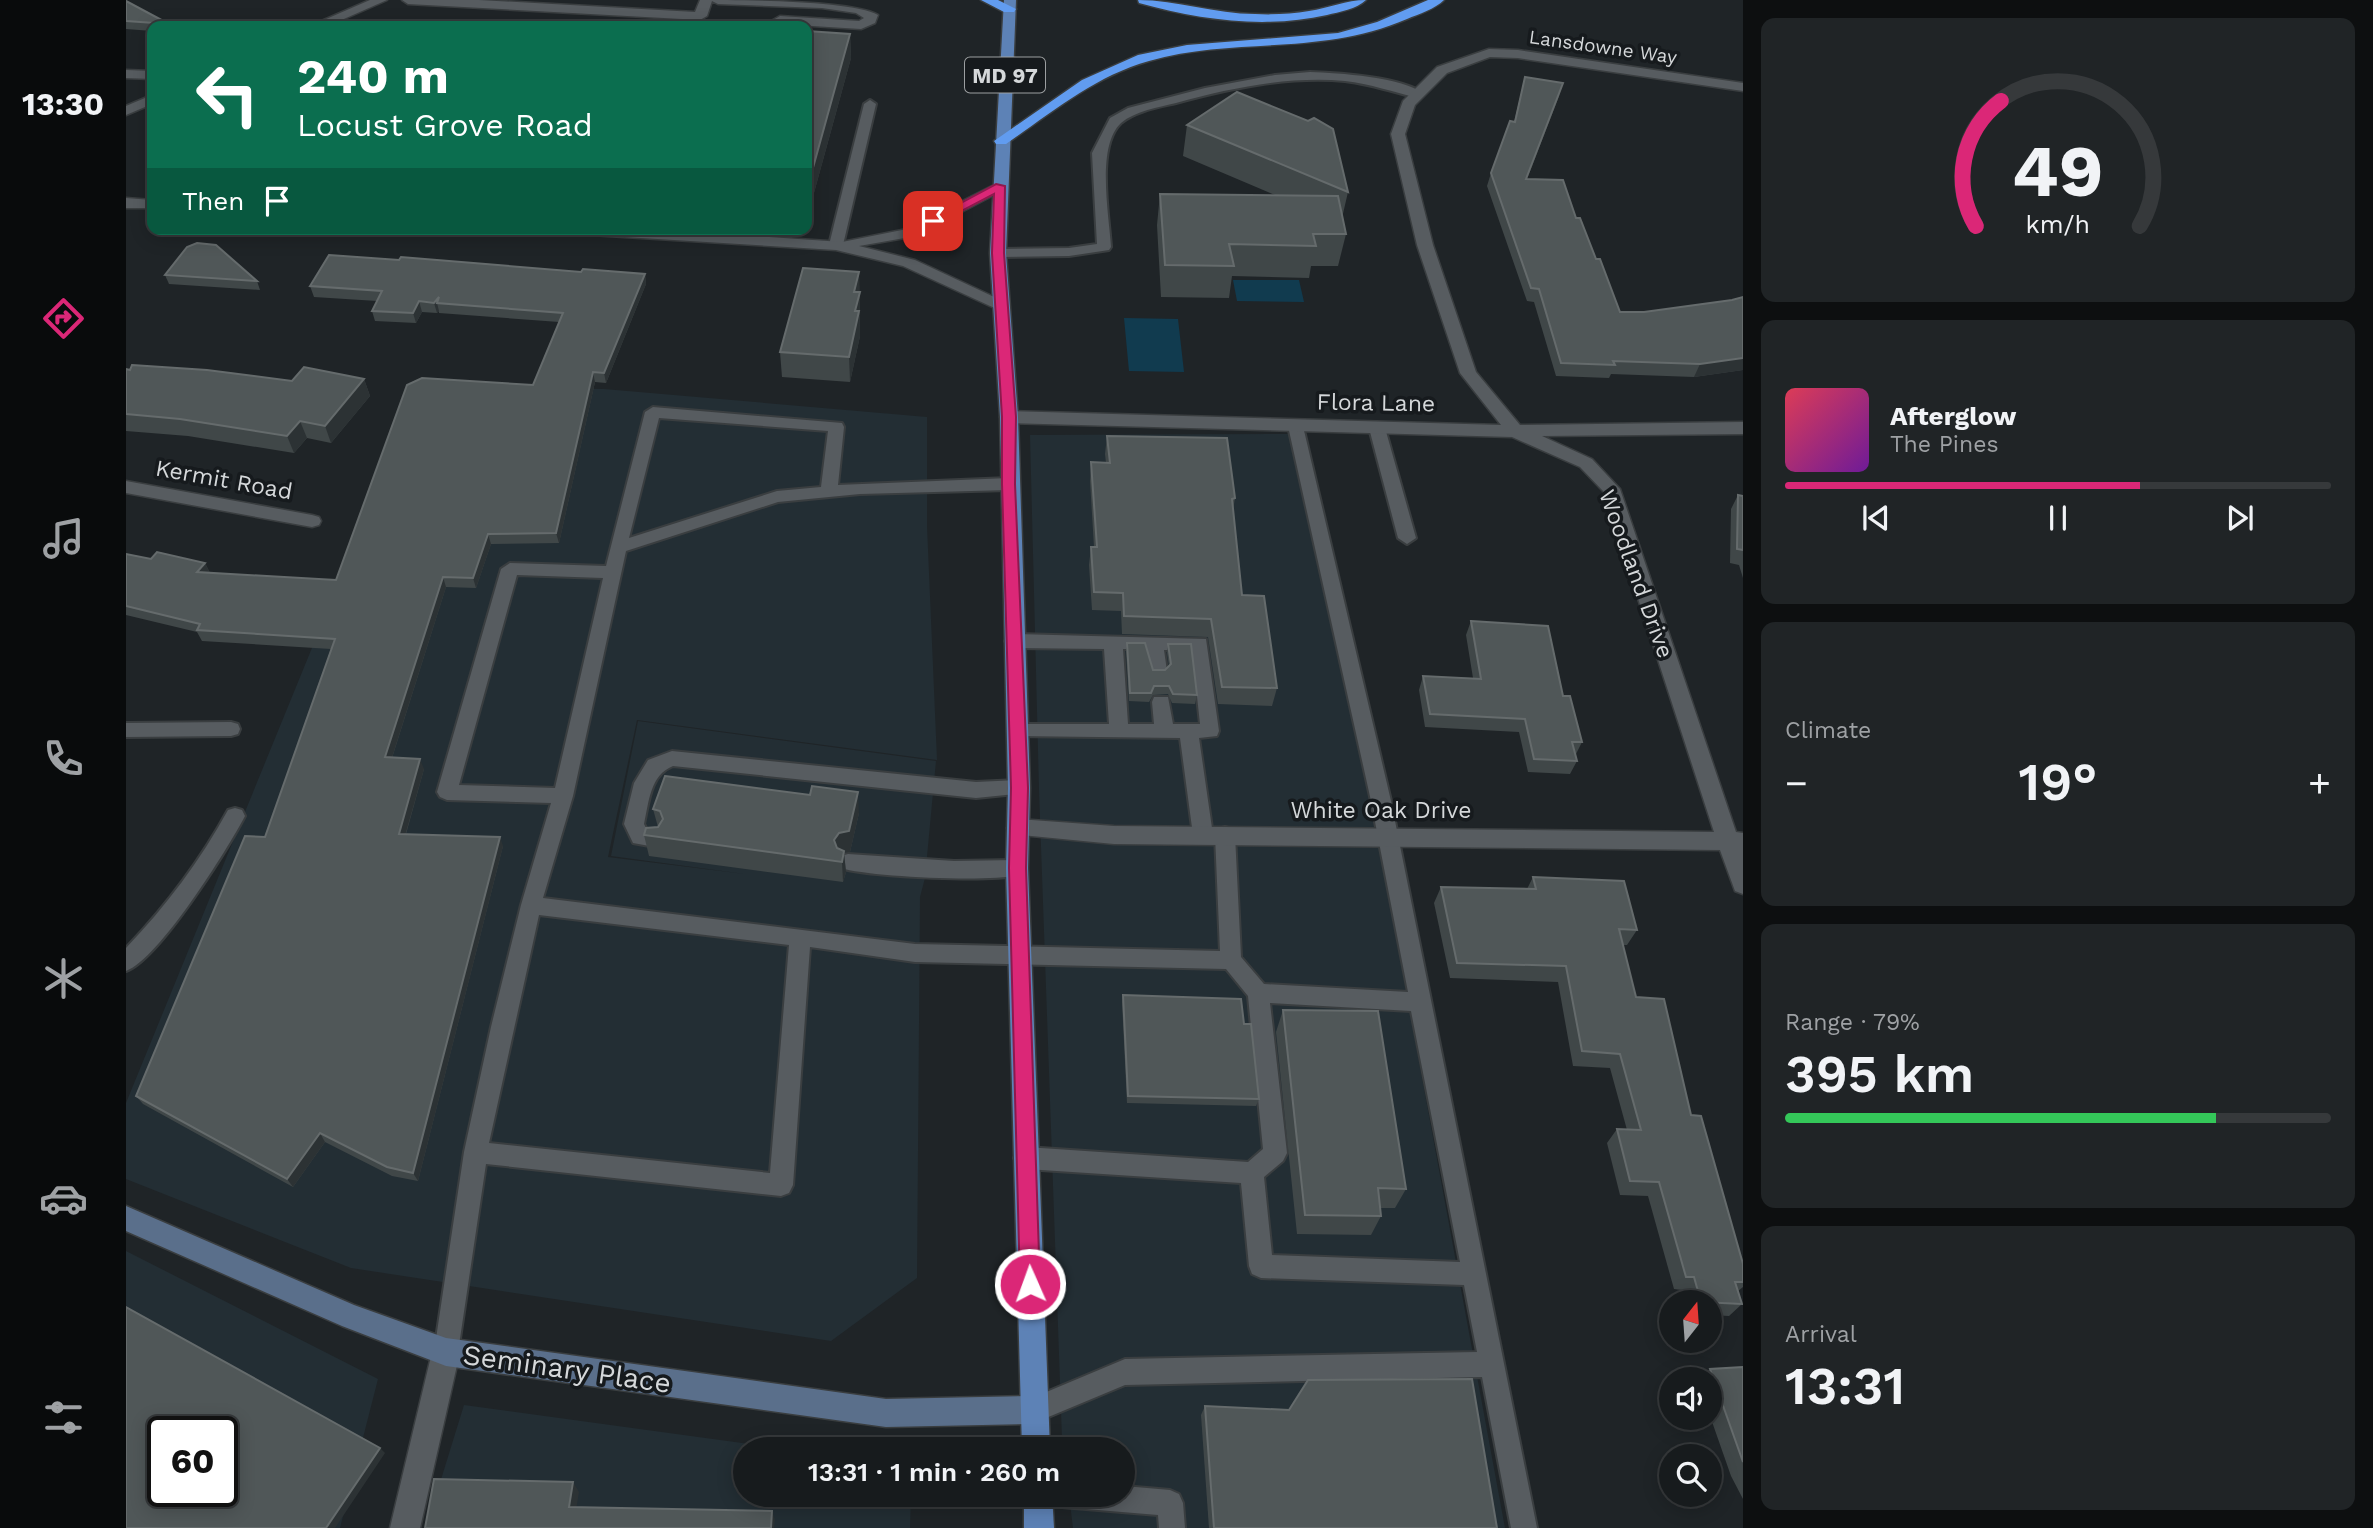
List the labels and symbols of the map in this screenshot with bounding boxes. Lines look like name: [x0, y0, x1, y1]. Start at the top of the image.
street label: Lansdowne Way: [1528, 25, 1679, 69]
road number: MD 97: [965, 57, 1045, 92]
pin: [903, 191, 963, 251]
street label: Flora Lane: [1316, 388, 1436, 418]
street label: Kermit Road: [153, 455, 295, 505]
street label: Woodland Drive: [1593, 486, 1679, 662]
street label: White Oak Drive: [1290, 797, 1472, 824]
position arrow: [993, 1247, 1067, 1321]
north arrow: [1659, 1290, 1722, 1353]
street label: Seminary Place: [461, 1338, 673, 1400]
speed limit sign: 60: [147, 1416, 238, 1507]

